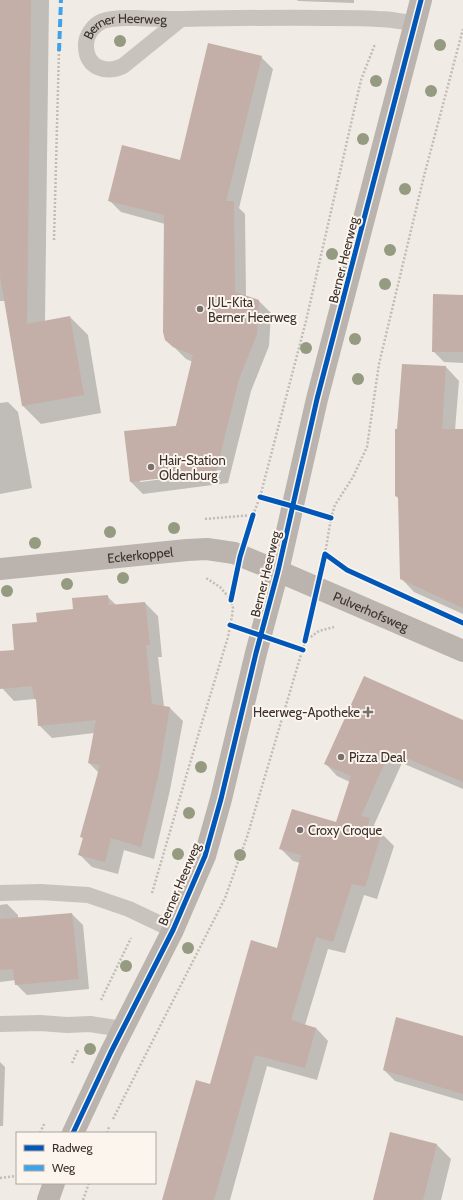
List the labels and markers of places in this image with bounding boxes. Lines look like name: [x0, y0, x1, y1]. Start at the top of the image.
place label: JUL-Kita Berner Heerweg: [207, 294, 297, 325]
marker: JUL-Kita Berner Heerweg: [195, 304, 205, 314]
place label: Hair-Station Oldenburg: [159, 452, 226, 483]
marker: Hair-Station Oldenburg: [146, 462, 156, 472]
place label: Heerweg-Apotheke: [253, 704, 360, 720]
marker: Heerweg-Apotheke: [363, 707, 373, 717]
place label: Pizza Deal: [349, 749, 406, 765]
marker: Pizza Deal: [336, 752, 346, 762]
place label: Croxy Croque: [308, 822, 382, 838]
marker: Croxy Croque: [295, 825, 305, 835]

